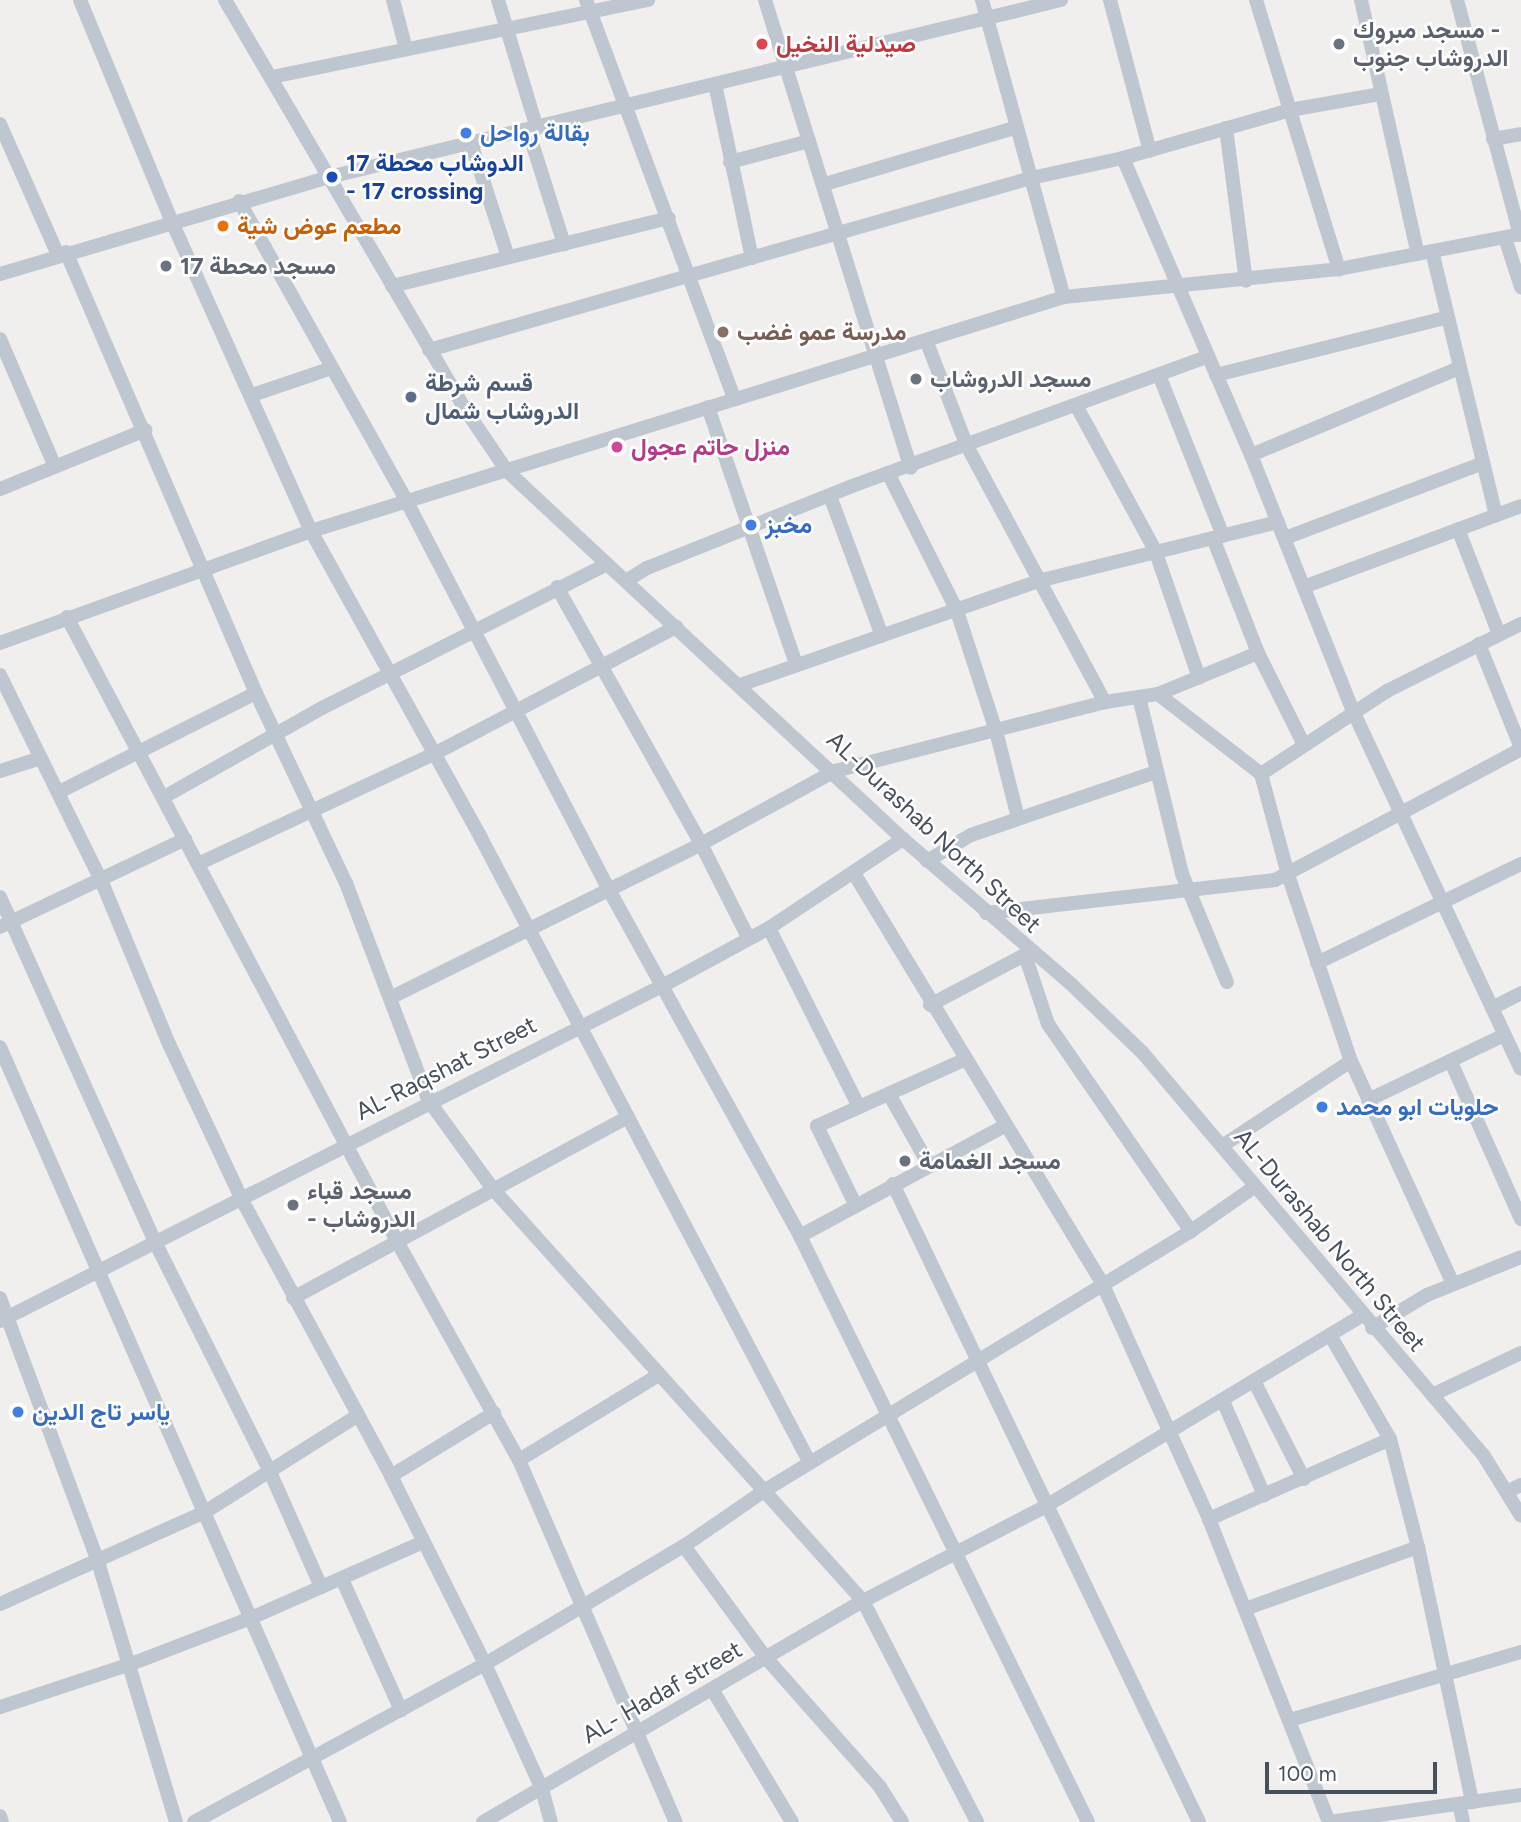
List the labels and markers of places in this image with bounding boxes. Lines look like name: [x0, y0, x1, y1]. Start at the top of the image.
place label: مسجد مبروك - الدروشاب جنوب: [1353, 16, 1509, 72]
place label: صيدلية النخيل: [776, 30, 916, 58]
marker: صيدلية النخيل: [754, 36, 770, 52]
marker: مسجد مبروك - الدروشاب جنوب: [1331, 36, 1347, 52]
place label: بقالة رواحل: [480, 119, 590, 147]
marker: بقالة رواحل: [458, 125, 474, 141]
place label: الدوشاب محطة 17 - 17 crossing: [346, 149, 524, 205]
marker: الدوشاب محطة 17 - 17 crossing: [324, 169, 340, 185]
place label: مطعم عوض شية: [237, 212, 401, 240]
marker: مطعم عوض شية: [215, 218, 231, 234]
place label: مسجد محطة 17: [180, 252, 336, 280]
marker: مسجد محطة 17: [158, 258, 174, 274]
place label: مدرسة عمو غضب: [737, 318, 906, 346]
marker: مدرسة عمو غضب: [715, 324, 731, 340]
place label: مسجد الدروشاب: [930, 365, 1092, 393]
place label: قسم شرطة الدروشاب شمال: [425, 369, 579, 425]
marker: مسجد الدروشاب: [908, 371, 924, 387]
marker: قسم شرطة الدروشاب شمال: [403, 389, 419, 405]
place label: منزل حاتم عجول: [631, 433, 790, 461]
marker: منزل حاتم عجول: [609, 439, 625, 455]
place label: مخبز: [765, 511, 812, 539]
marker: مخبز: [743, 517, 759, 533]
place label: حلويات ابو محمد: [1336, 1093, 1499, 1121]
marker: حلويات ابو محمد: [1314, 1099, 1330, 1115]
place label: مسجد الغمامة: [919, 1147, 1061, 1175]
marker: مسجد الغمامة: [897, 1153, 913, 1169]
place label: مسجد قباء - الدروشاب: [307, 1177, 416, 1233]
marker: مسجد قباء - الدروشاب: [285, 1197, 301, 1213]
place label: ياسر تاج الدين: [32, 1398, 170, 1426]
marker: ياسر تاج الدين: [10, 1404, 26, 1420]

